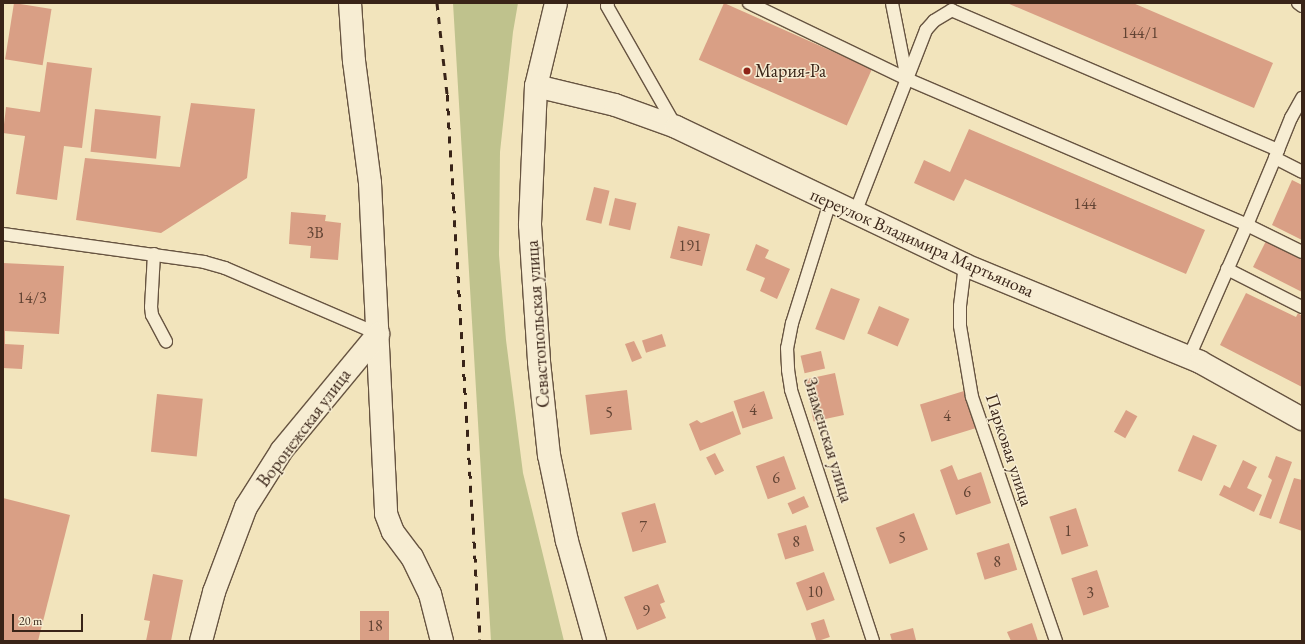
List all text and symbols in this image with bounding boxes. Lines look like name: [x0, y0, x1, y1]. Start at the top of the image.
house number: 144/1: [1121, 23, 1159, 43]
place label: Мария-Ра: [755, 60, 826, 82]
marker: Мария-Ра: [742, 66, 752, 76]
street label: переулок Владимира Мартьянова: [807, 184, 1037, 302]
house number: 144: [1073, 194, 1097, 214]
house number: 3В: [306, 223, 324, 243]
house number: 191: [678, 236, 702, 256]
street label: Севастопольская улица: [521, 239, 555, 409]
house number: 14/3: [17, 288, 47, 308]
street label: Воронежская улица: [253, 365, 355, 491]
street label: Знаменская улица: [799, 375, 857, 505]
street label: Парковая улица: [981, 391, 1037, 509]
house number: 4: [749, 400, 757, 420]
house number: 5: [605, 403, 613, 423]
house number: 4: [943, 406, 951, 426]
house number: 6: [772, 468, 780, 488]
house number: 6: [963, 482, 971, 502]
house number: 7: [639, 517, 647, 537]
house number: 1: [1064, 521, 1072, 541]
house number: 5: [898, 528, 906, 548]
house number: 8: [792, 532, 800, 552]
house number: 8: [993, 552, 1001, 572]
house number: 10: [807, 582, 823, 602]
house number: 3: [1086, 583, 1094, 603]
house number: 9: [642, 601, 650, 621]
scale bar: [14, 606, 85, 632]
text: 20 m: [19, 613, 42, 629]
house number: 18: [367, 616, 383, 636]

